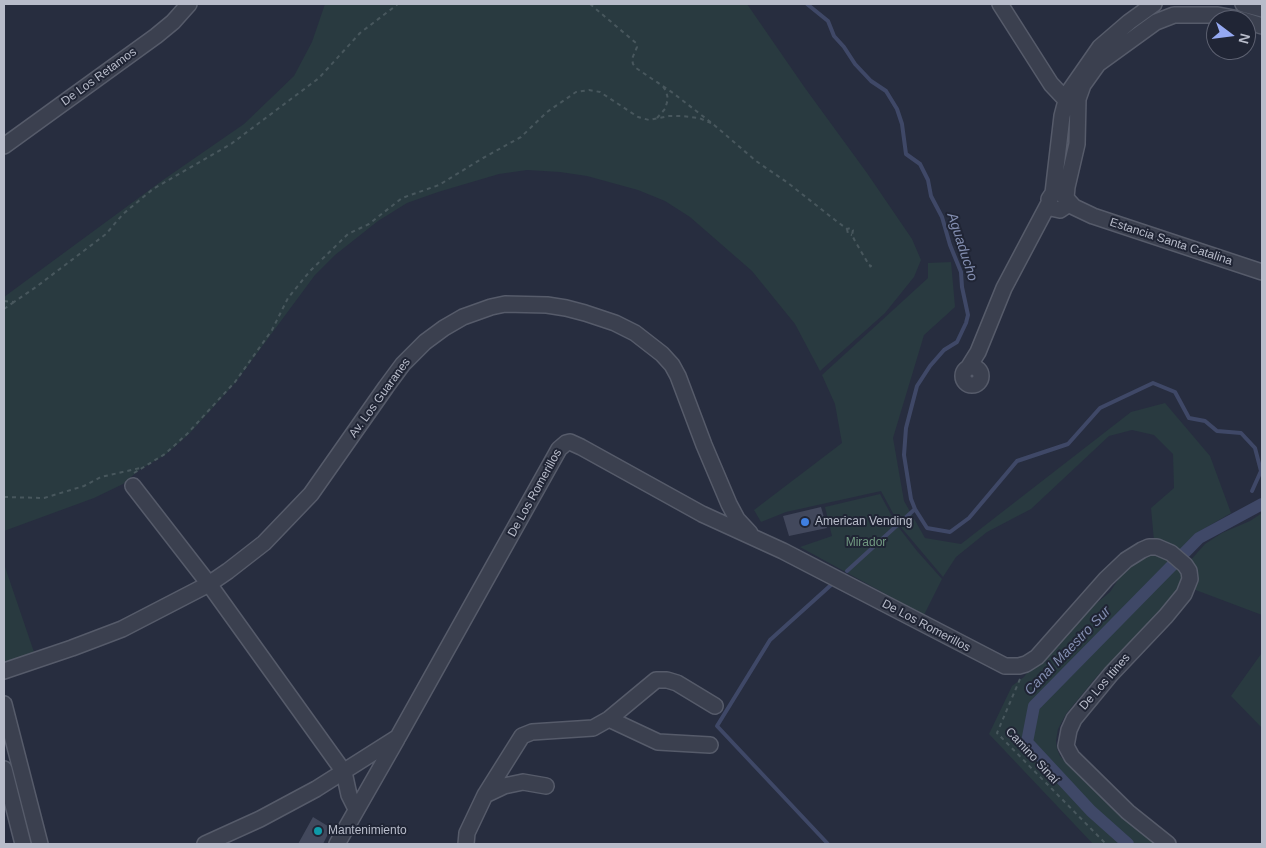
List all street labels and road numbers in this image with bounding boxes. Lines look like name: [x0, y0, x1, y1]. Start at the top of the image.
street label: De Los Retamos: [59, 45, 139, 109]
street label: Estancia Santa Catalina: [1108, 215, 1234, 269]
street label: Av. Los Guaranes: [346, 355, 414, 441]
street label: De Los Romerillos: [505, 447, 565, 539]
street label: De Los Romerillos: [879, 597, 973, 655]
street label: De Los Itines: [1077, 651, 1133, 713]
street label: Camino Sinaí: [1002, 725, 1062, 787]

